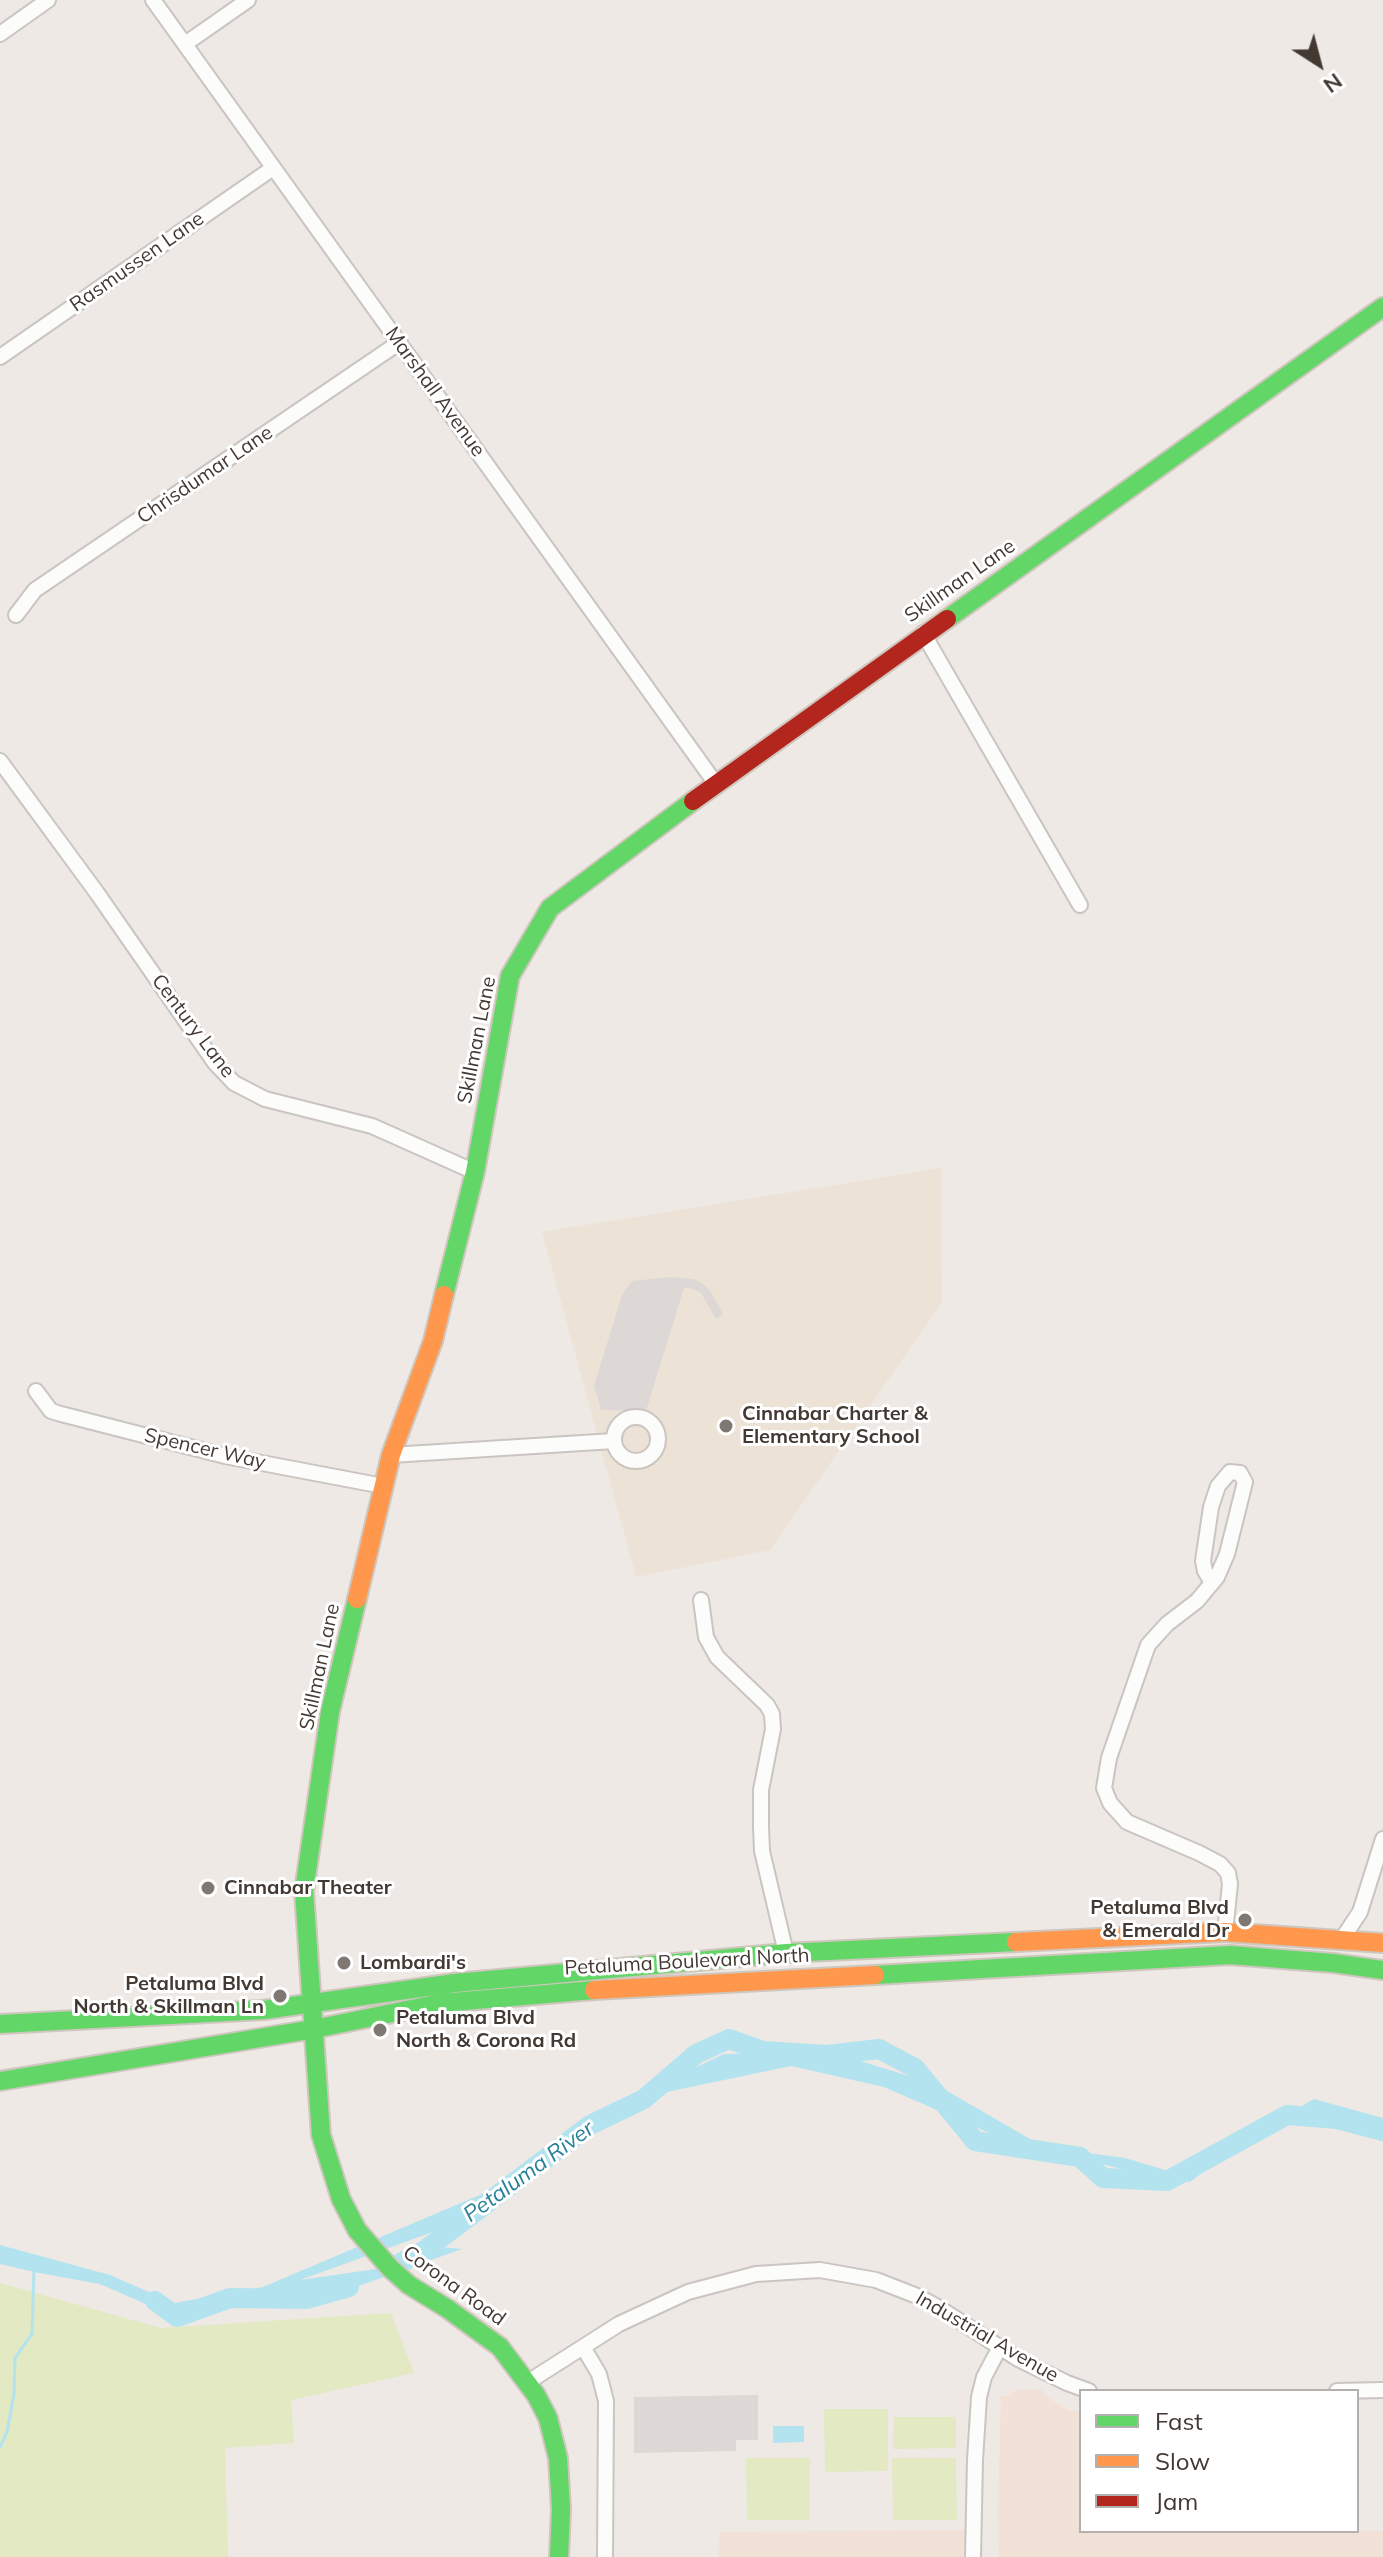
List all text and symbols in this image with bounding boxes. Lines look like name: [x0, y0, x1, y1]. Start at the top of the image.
north arrow: [1279, 24, 1359, 104]
text: N: [1318, 67, 1348, 100]
street label: Rasmussen Lane: [65, 207, 209, 317]
street label: Marshall Avenue: [380, 323, 490, 461]
street label: Chrisdumar Lane: [133, 421, 277, 529]
street label: Skillman Lane: [900, 534, 1020, 628]
street label: Century Lane: [146, 970, 240, 1082]
street label: Skillman Lane: [453, 974, 501, 1106]
place label: Cinnabar Charter & Elementary School: [742, 1402, 928, 1449]
marker: Cinnabar Charter & Elementary School: [717, 1417, 735, 1435]
street label: Spencer Way: [142, 1423, 268, 1475]
street label: Skillman Lane: [295, 1601, 345, 1733]
place label: Cinnabar Theater: [224, 1876, 392, 1900]
marker: Cinnabar Theater: [199, 1879, 217, 1897]
place label: Petaluma Blvd & Emerald Dr: [1090, 1896, 1229, 1943]
marker: Petaluma Blvd & Emerald Dr: [1236, 1911, 1254, 1929]
street label: Petaluma Boulevard North: [564, 1944, 810, 1980]
place label: Lombardi's: [360, 1951, 466, 1975]
marker: Lombardi's: [335, 1954, 353, 1972]
place label: Petaluma Blvd North & Skillman Ln: [74, 1972, 264, 2019]
marker: Petaluma Blvd North & Skillman Ln: [271, 1987, 289, 2005]
place label: Petaluma Blvd North & Corona Rd: [396, 2006, 576, 2053]
marker: Petaluma Blvd North & Corona Rd: [371, 2021, 389, 2039]
water label: Petaluma River: [459, 2116, 599, 2228]
street label: Corona Road: [398, 2241, 510, 2331]
street label: Industrial Avenue: [911, 2286, 1063, 2388]
legend: [1079, 2389, 1359, 2533]
text: Fast: [1155, 2406, 1203, 2436]
text: Slow: [1155, 2446, 1210, 2476]
text: Jam: [1155, 2486, 1198, 2516]

